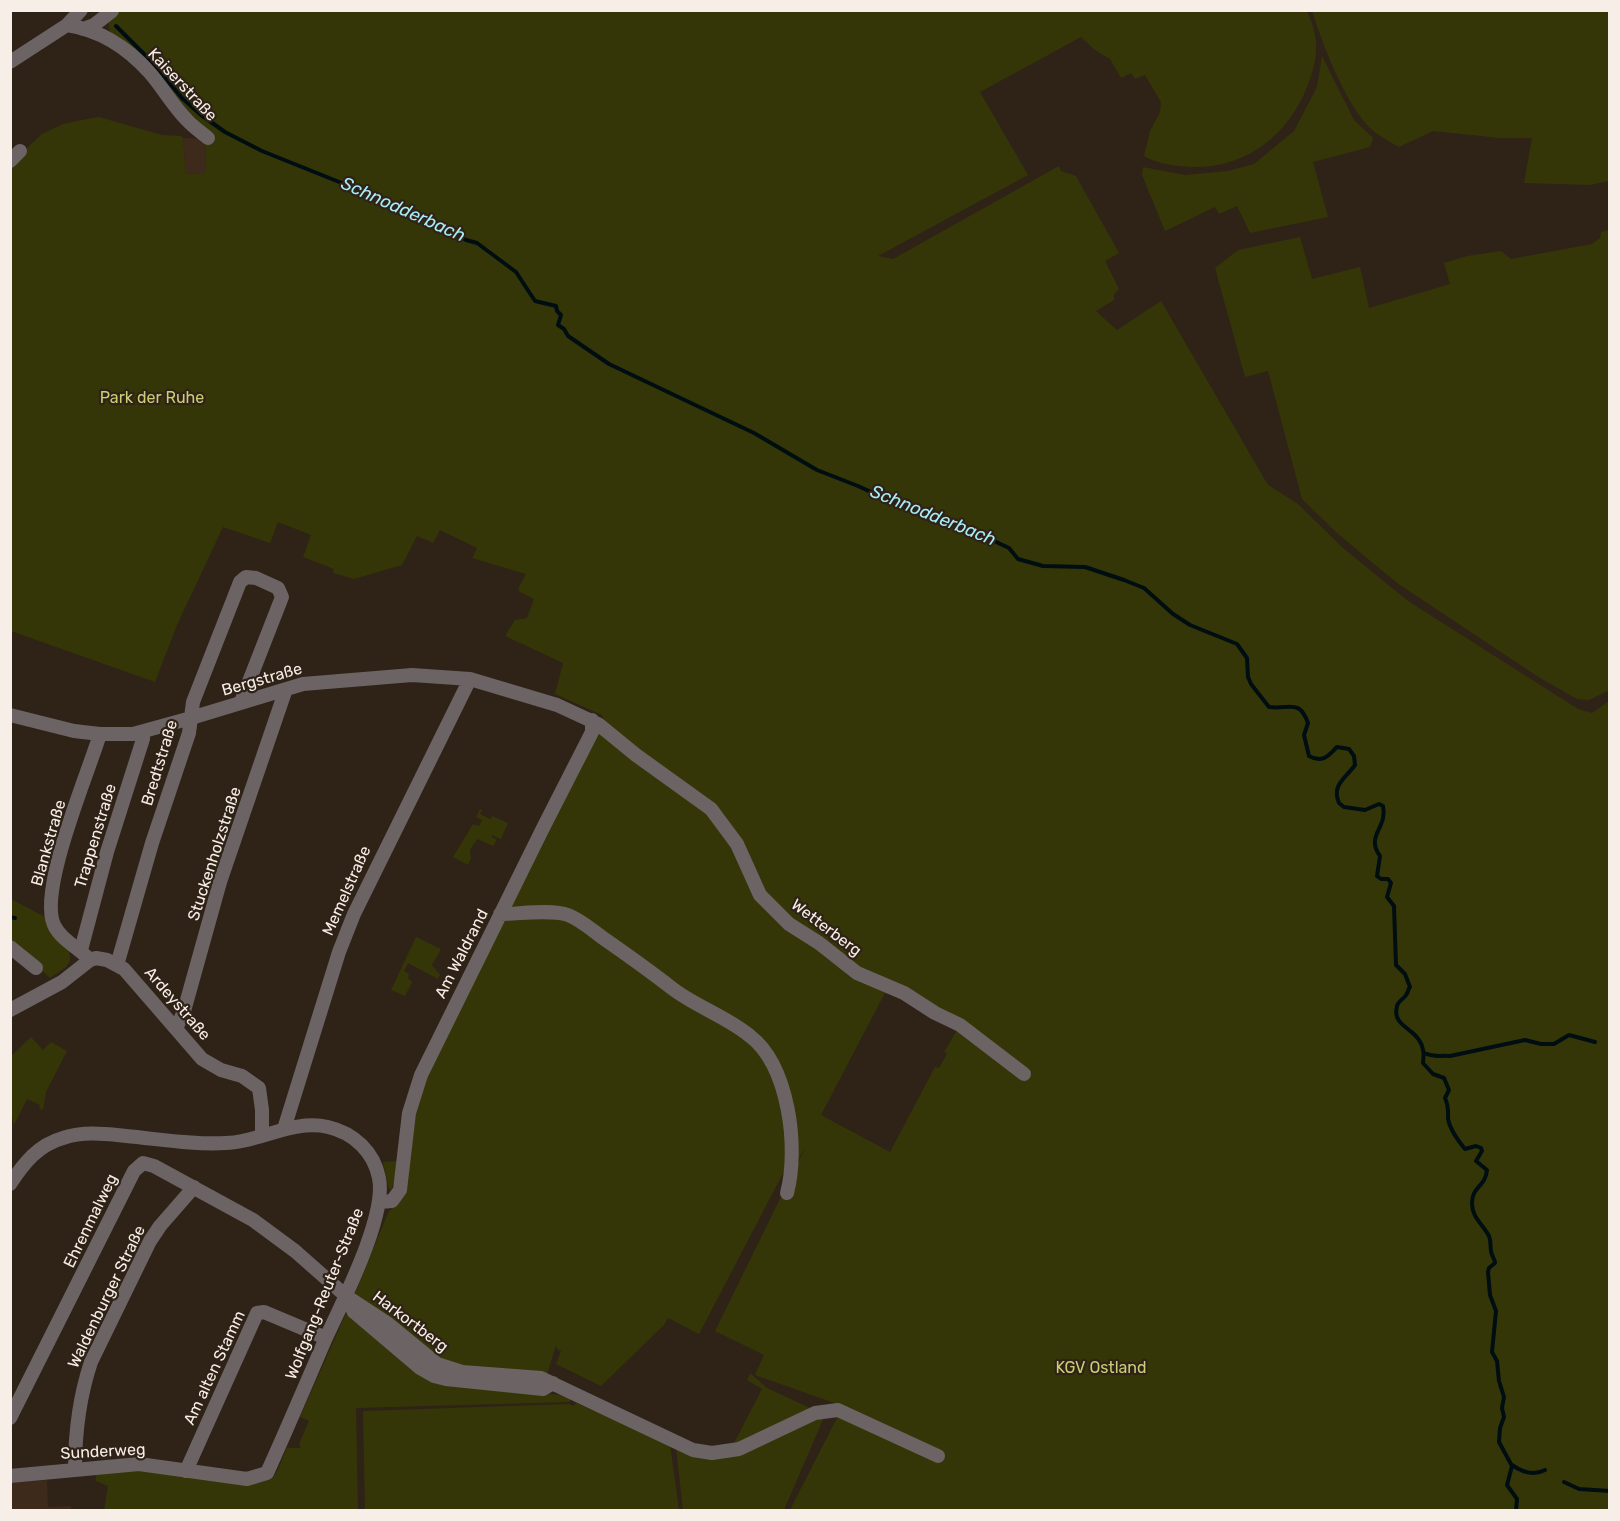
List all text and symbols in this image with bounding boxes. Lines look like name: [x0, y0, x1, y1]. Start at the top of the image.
street label: Kaiserstraße: [143, 44, 221, 126]
water label: Schnodderbach: [338, 173, 468, 247]
park label: Park der Ruhe: [100, 388, 204, 408]
water label: Schnodderbach: [867, 481, 999, 551]
street label: Bergstraße: [220, 659, 304, 701]
street label: Bredtstraße: [138, 718, 182, 808]
street label: Trappenstraße: [71, 782, 121, 890]
street label: Stuckenholzstraße: [184, 785, 246, 923]
street label: Blankstraße: [28, 798, 70, 888]
street label: Memelstraße: [319, 843, 375, 939]
street label: Wetterberg: [787, 895, 865, 961]
street label: Am Waldrand: [431, 906, 493, 1002]
street label: Ardeystraße: [140, 963, 214, 1045]
street label: Ehrenmalweg: [60, 1171, 122, 1271]
street label: Wolfgang-Reuter-Straße: [282, 1205, 368, 1383]
street label: Waldenburger Straße: [64, 1223, 150, 1371]
street label: Harkortberg: [368, 1287, 452, 1357]
street label: Am alten Stamm: [180, 1308, 250, 1428]
park label: KGV Ostland: [1055, 1358, 1147, 1378]
street label: Sunderweg: [60, 1440, 146, 1464]

